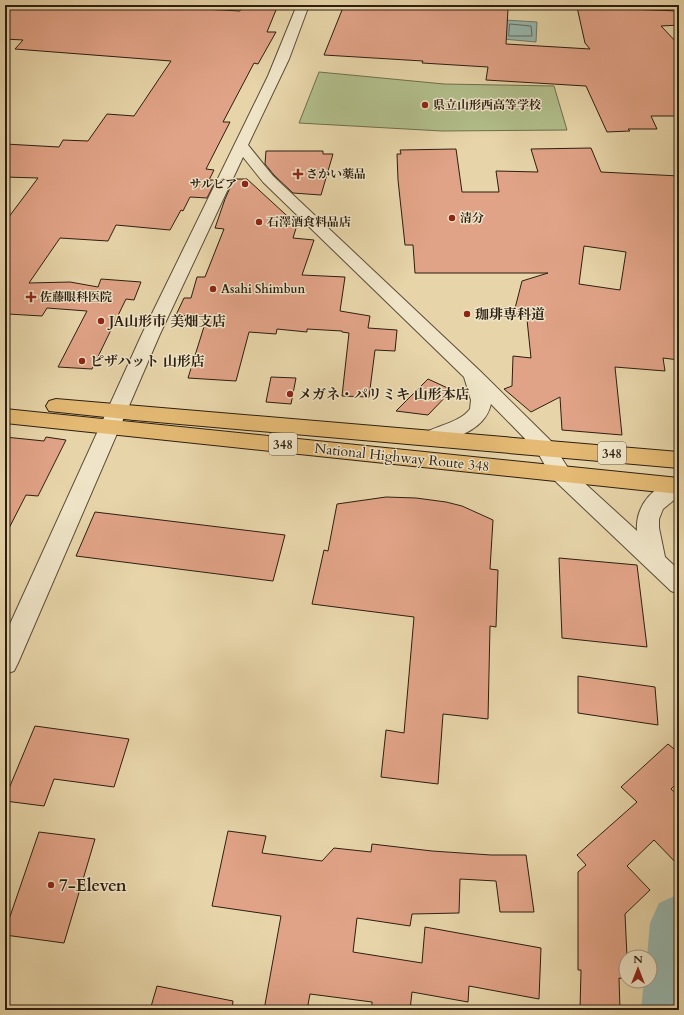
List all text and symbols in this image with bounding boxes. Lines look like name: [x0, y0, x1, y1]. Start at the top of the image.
place label: 県立山形西高等学校: [433, 97, 541, 113]
marker: 県立山形西高等学校: [420, 100, 430, 110]
place label: さかい薬品: [306, 166, 366, 182]
marker: さかい薬品: [293, 169, 303, 179]
place label: サルビア: [190, 176, 237, 192]
marker: サルビア: [240, 179, 250, 189]
place label: 清分: [460, 210, 484, 226]
marker: 清分: [447, 213, 457, 223]
place label: 石澤酒食料品店: [267, 214, 351, 230]
marker: 石澤酒食料品店: [254, 217, 264, 227]
place label: Asahi Shimbun: [221, 281, 306, 297]
marker: Asahi Shimbun: [208, 284, 218, 294]
place label: 佐藤眼科医院: [40, 289, 112, 305]
marker: 佐藤眼科医院: [25, 291, 37, 303]
place label: 珈琲専科道: [475, 305, 545, 324]
marker: 珈琲専科道: [462, 309, 472, 319]
place label: JA山形市 美畑支店: [107, 312, 226, 331]
marker: JA山形市 美畑支店: [96, 316, 106, 326]
place label: ピザハット 山形店: [90, 352, 205, 371]
marker: ピザハット 山形店: [77, 356, 87, 366]
place label: メガネ・パリミキ 山形本店: [298, 385, 470, 404]
marker: メガネ・パリミキ 山形本店: [285, 389, 295, 399]
road number: 348: [269, 433, 297, 455]
street label: National Highway Route 348: [314, 439, 490, 476]
road number: 348: [598, 442, 626, 464]
place label: 7-Eleven: [59, 874, 127, 897]
marker: 7-Eleven: [46, 880, 56, 890]
north arrow: [618, 949, 658, 989]
text: N: [633, 952, 643, 967]

